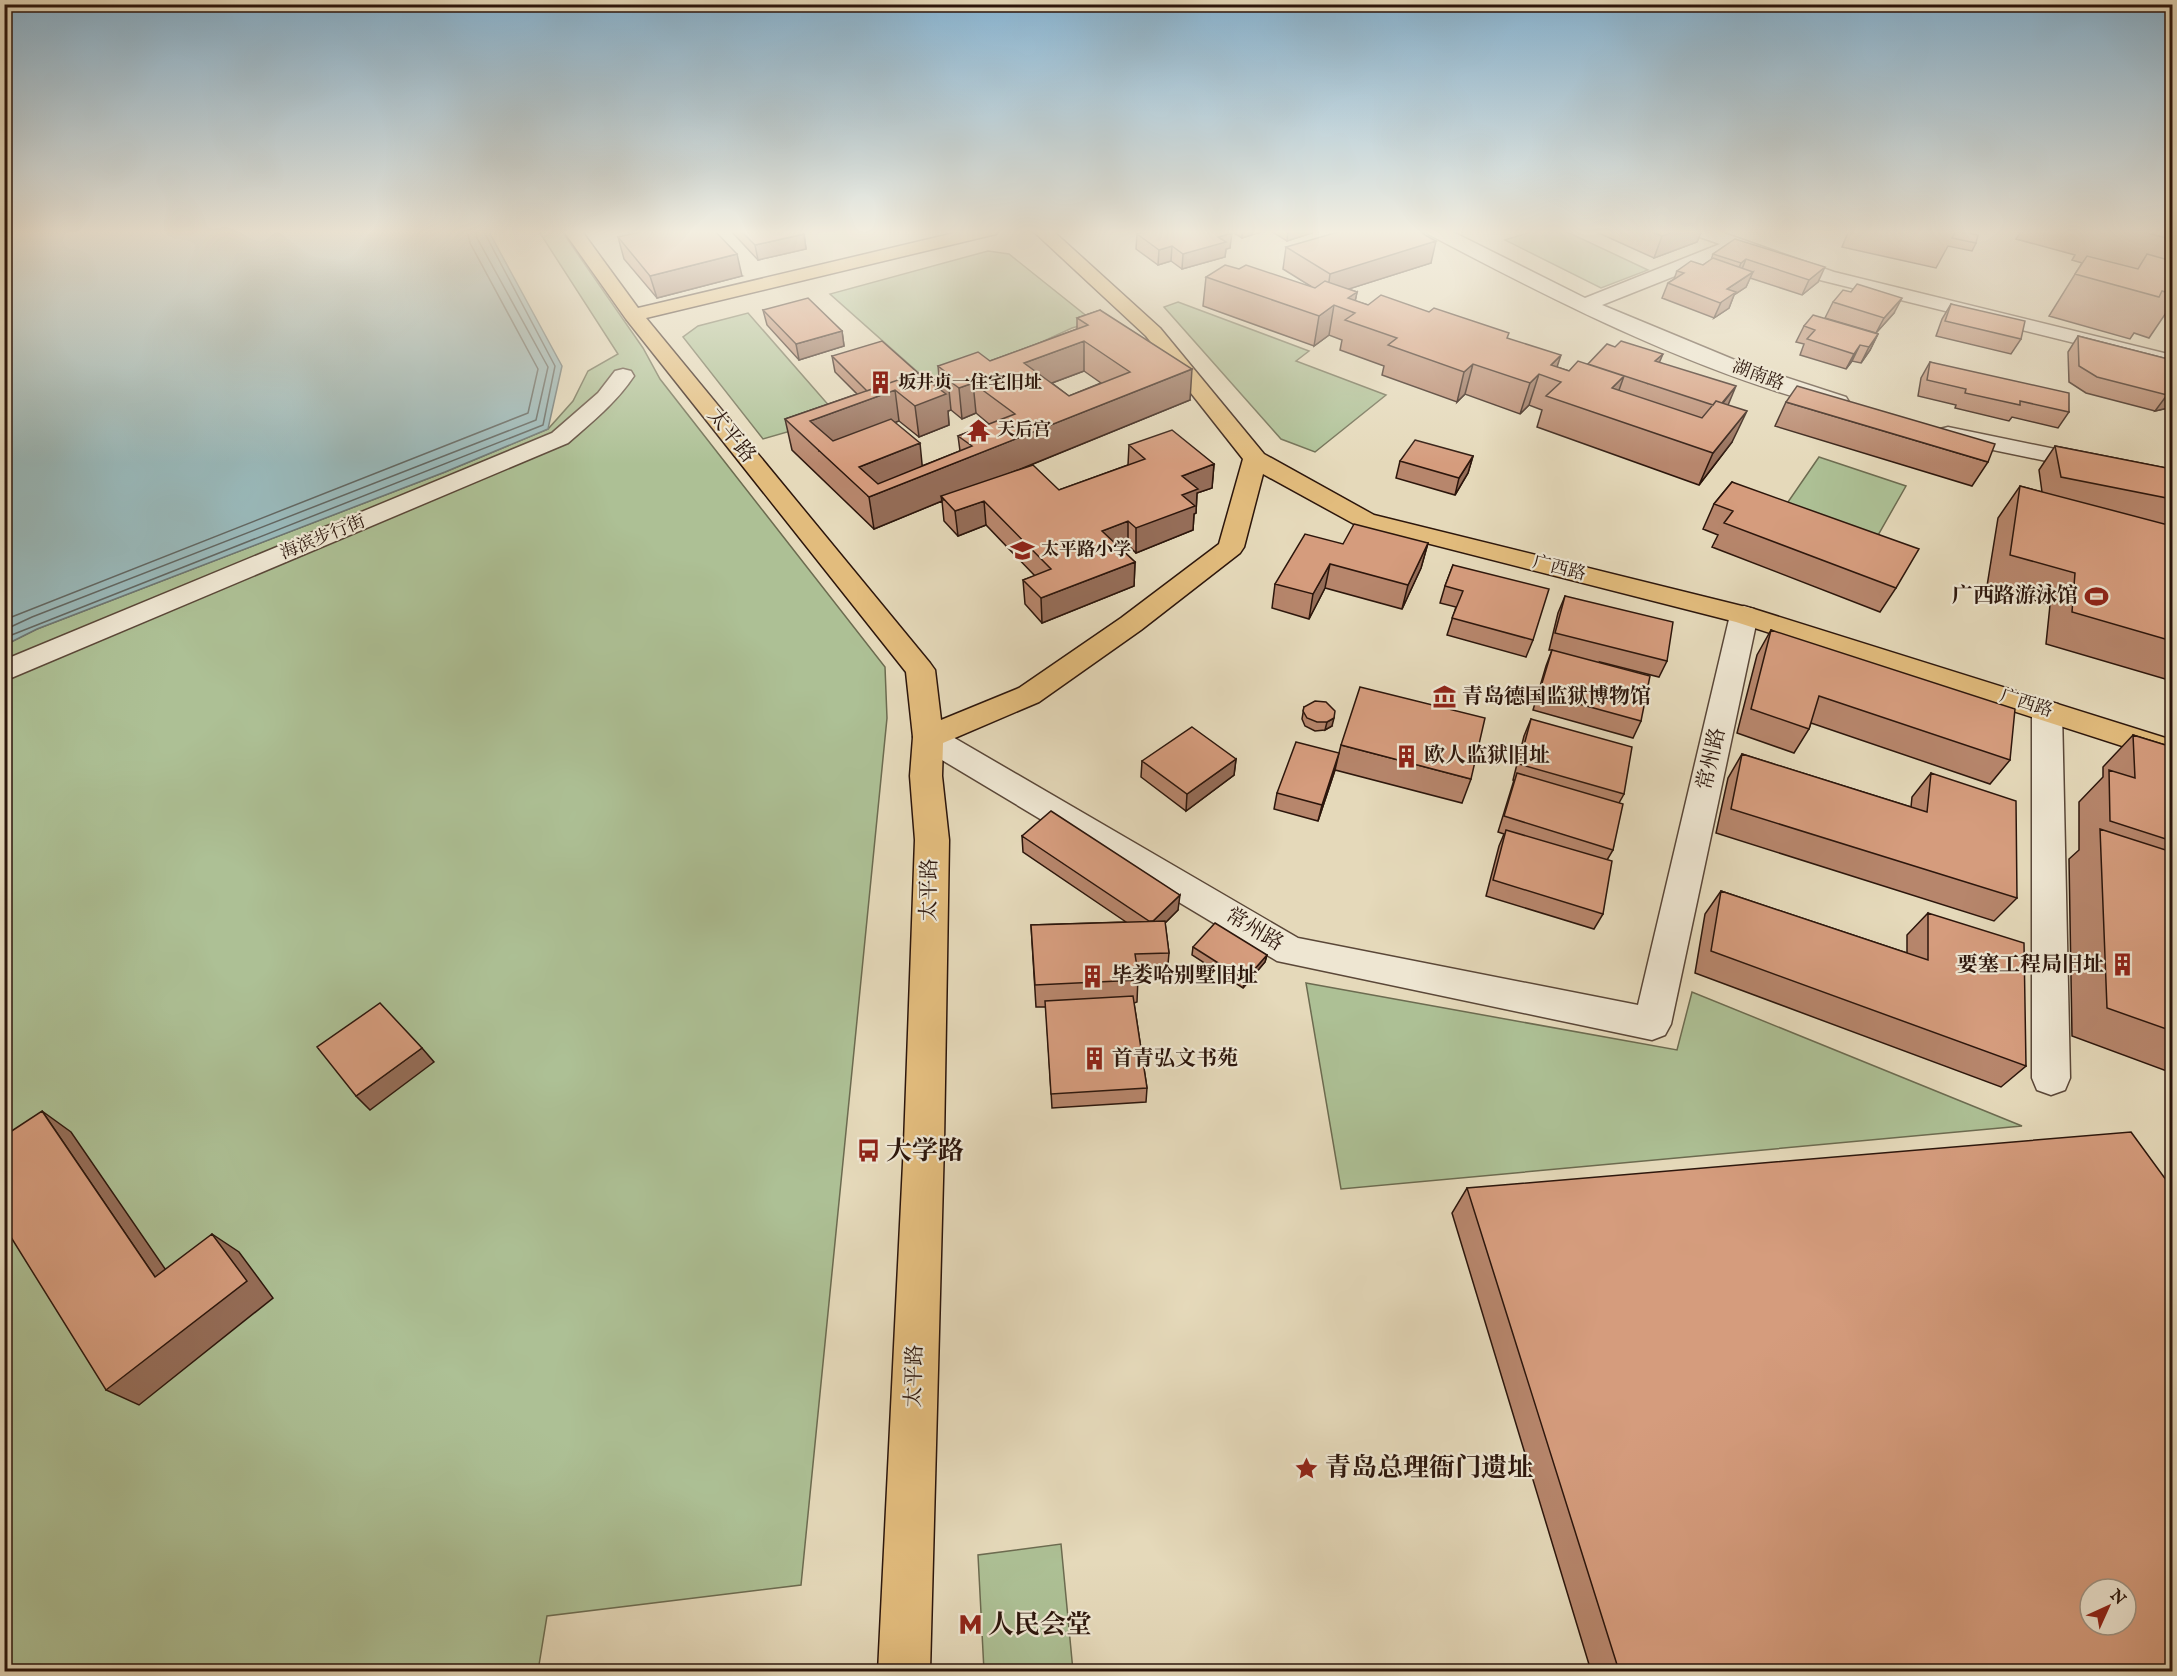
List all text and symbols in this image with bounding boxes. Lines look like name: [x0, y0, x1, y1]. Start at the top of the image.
street label: 湖南路: [1729, 356, 1787, 396]
building icon: 坂井贞一住宅旧址: [867, 370, 893, 396]
place label: 坂井贞一住宅旧址: [898, 372, 1042, 395]
street label: 太平路: [701, 403, 761, 469]
temple icon: 天后宫: [966, 417, 992, 443]
place label: 天后宫: [997, 419, 1051, 442]
street label: 海滨步行街: [277, 510, 369, 566]
school or university icon: 太平路小学: [1010, 537, 1036, 563]
place label: 太平路小学: [1041, 539, 1131, 562]
street label: 广西路: [1530, 551, 1588, 587]
place label: 广西路游泳馆: [1952, 583, 2078, 610]
sports icon: 广西路游泳馆: [2083, 583, 2109, 609]
museum icon: 青岛德国监狱博物馆: [1431, 684, 1457, 710]
place label: 青岛德国监狱博物馆: [1462, 684, 1651, 711]
street label: 广西路: [1997, 685, 2055, 723]
street label: 常州路: [1692, 725, 1732, 793]
building icon: 欧人监狱旧址: [1393, 743, 1419, 769]
place label: 欧人监狱旧址: [1424, 743, 1550, 770]
street label: 太平路: [916, 858, 944, 922]
street label: 常州路: [1220, 902, 1288, 958]
place label: 要塞工程局旧址: [1957, 952, 2104, 979]
building icon: 要塞工程局旧址: [2109, 952, 2135, 978]
building icon: 毕娄哈别墅旧址: [1080, 963, 1106, 989]
place label: 毕娄哈别墅旧址: [1111, 963, 1258, 990]
building icon: 首青弘文书苑: [1081, 1046, 1107, 1072]
place label: 首青弘文书苑: [1112, 1046, 1238, 1073]
place label: 大学路: [886, 1135, 964, 1168]
bus stop icon: 大学路: [855, 1138, 881, 1164]
street label: 太平路: [900, 1344, 930, 1408]
place label: 青岛总理衙门遗址: [1325, 1452, 1533, 1485]
place icon: 青岛总理衙门遗址: [1294, 1455, 1320, 1481]
north arrow: [2078, 1577, 2138, 1637]
text: N: [2105, 1585, 2129, 1610]
place label: 人民会堂: [988, 1609, 1092, 1642]
metro station icon: 人民会堂: [957, 1612, 983, 1638]

